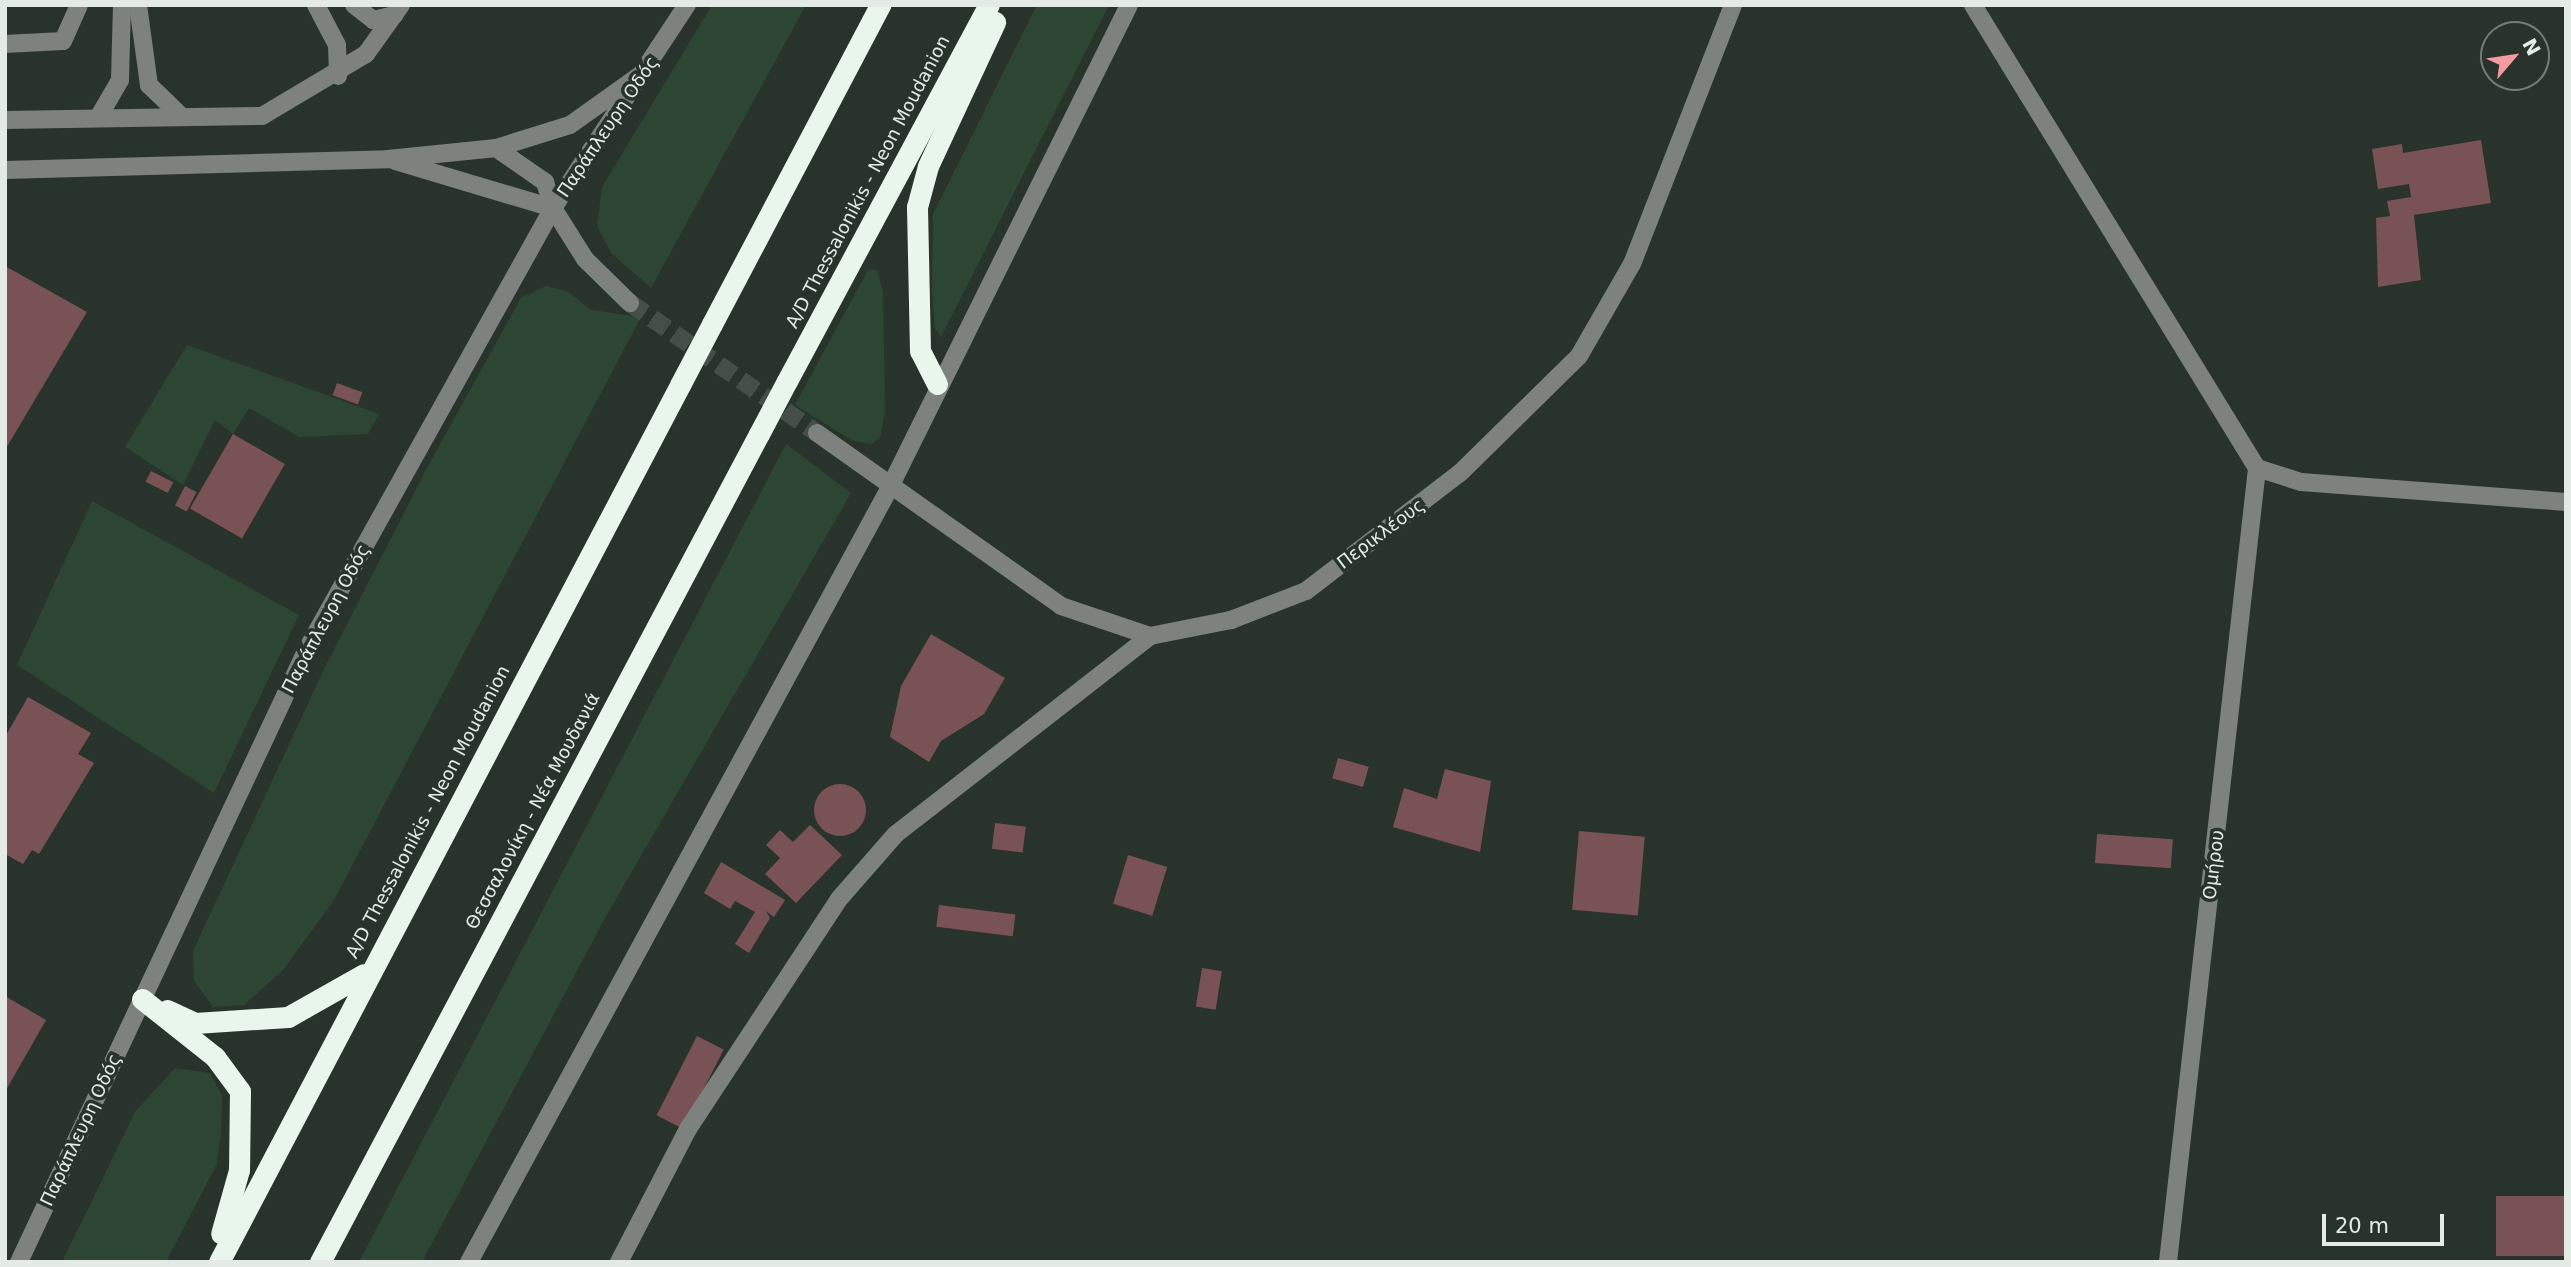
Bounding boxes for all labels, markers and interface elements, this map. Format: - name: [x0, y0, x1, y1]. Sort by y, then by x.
- north arrow: [2480, 21, 2550, 91]
- street label: A/D Thessalonikis - Neon Moudanion: [781, 32, 955, 332]
- text: N: [2518, 34, 2545, 59]
- street label: Παράπλευρη Οδός: [553, 52, 663, 202]
- street label: Περικλέους: [1333, 494, 1429, 574]
- street label: Παράπλευρη Οδός: [278, 541, 374, 697]
- street label: A/D Thessalonikis - Neon Moudanion: [341, 662, 515, 962]
- street label: Θεσσαλονίκη - Νέα Μουδανιά: [461, 689, 605, 933]
- street label: Ομήρου: [2199, 829, 2229, 901]
- street label: Παράπλευρη Οδός: [36, 1050, 126, 1210]
- scale bar: [2326, 1200, 2448, 1244]
- text: 20 m: [2335, 1214, 2389, 1238]

